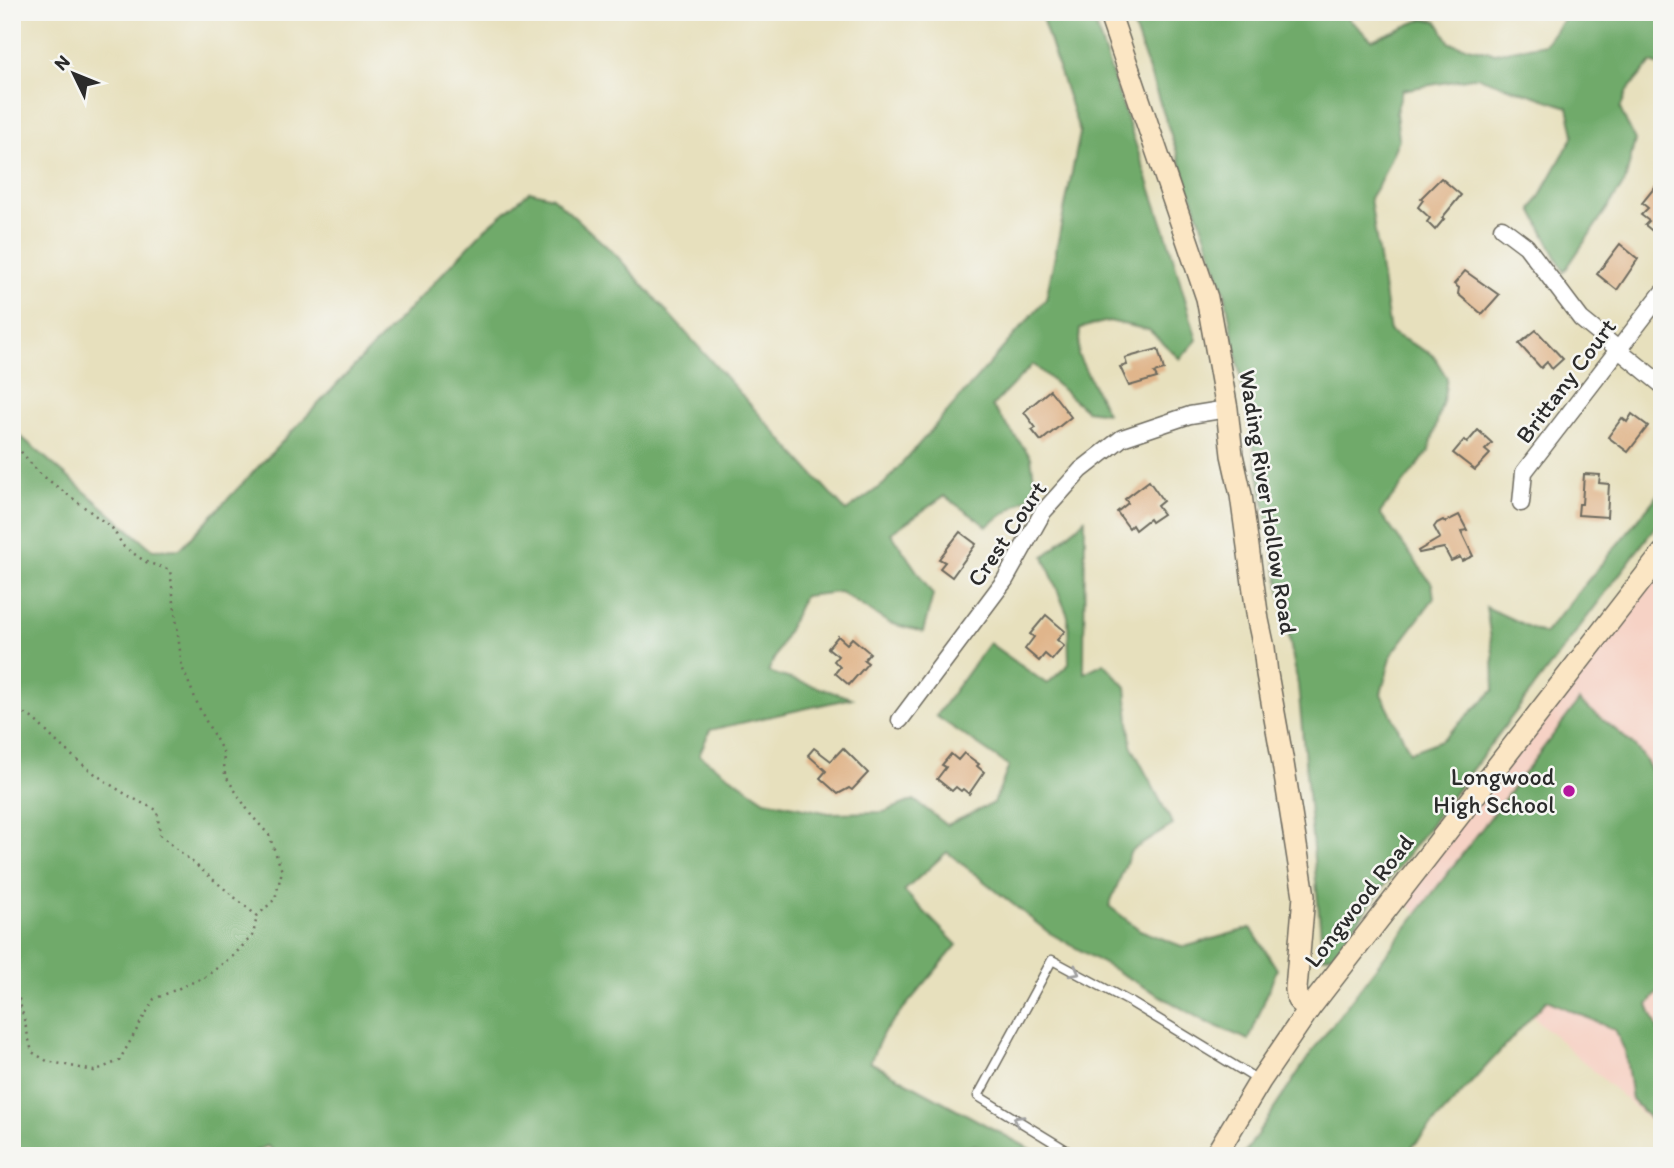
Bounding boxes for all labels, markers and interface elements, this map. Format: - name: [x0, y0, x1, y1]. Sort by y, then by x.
- north arrow: [38, 38, 108, 108]
- text: N: [49, 50, 75, 75]
- street label: Brittany Court: [1509, 312, 1622, 449]
- street label: Wading River Hollow Road: [1233, 368, 1304, 636]
- street label: Crest Court: [961, 476, 1052, 592]
- place label: Longwood High School: [1433, 762, 1555, 819]
- marker: Longwood High School: [1561, 783, 1577, 799]
- street label: Longwood Road: [1298, 828, 1420, 973]
- one-way arrow: [1068, 964, 1081, 978]
- one-way arrow: [1013, 1116, 1026, 1129]

